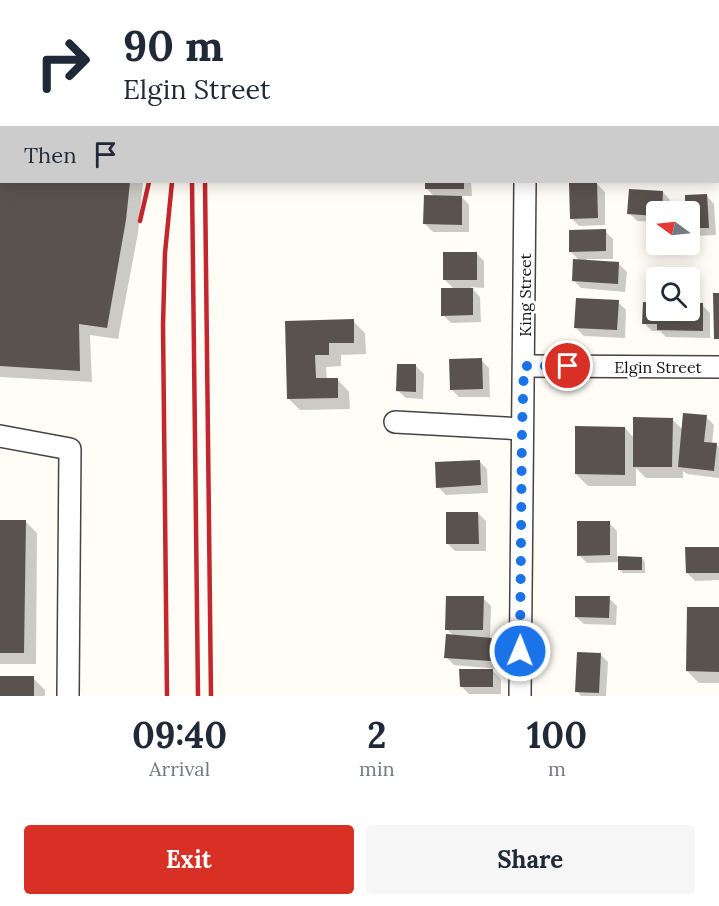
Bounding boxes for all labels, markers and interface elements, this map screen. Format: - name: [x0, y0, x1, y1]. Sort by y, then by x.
- text: 90 m: [123, 19, 224, 73]
- icon: right: [24, 24, 102, 102]
- text: Elgin Street: [123, 72, 270, 106]
- icon: arrive: [89, 138, 122, 171]
- text: Then: [24, 141, 77, 169]
- north arrow: [646, 201, 700, 255]
- map controls: [646, 201, 700, 321]
- street label: King Street: [515, 252, 535, 337]
- button: search: [646, 267, 700, 321]
- pin: [542, 340, 593, 391]
- icon: arrive: [551, 349, 584, 382]
- street label: Elgin Street: [614, 357, 702, 377]
- position arrow: [488, 619, 552, 683]
- text: 09:40: [132, 712, 227, 758]
- text: 2: [367, 712, 387, 758]
- text: 100: [527, 712, 587, 758]
- text: Arrival: [149, 756, 210, 781]
- text: min: [359, 756, 395, 781]
- text: m: [548, 756, 566, 781]
- button: Exit: [24, 825, 354, 894]
- button: Share: [366, 825, 695, 894]

